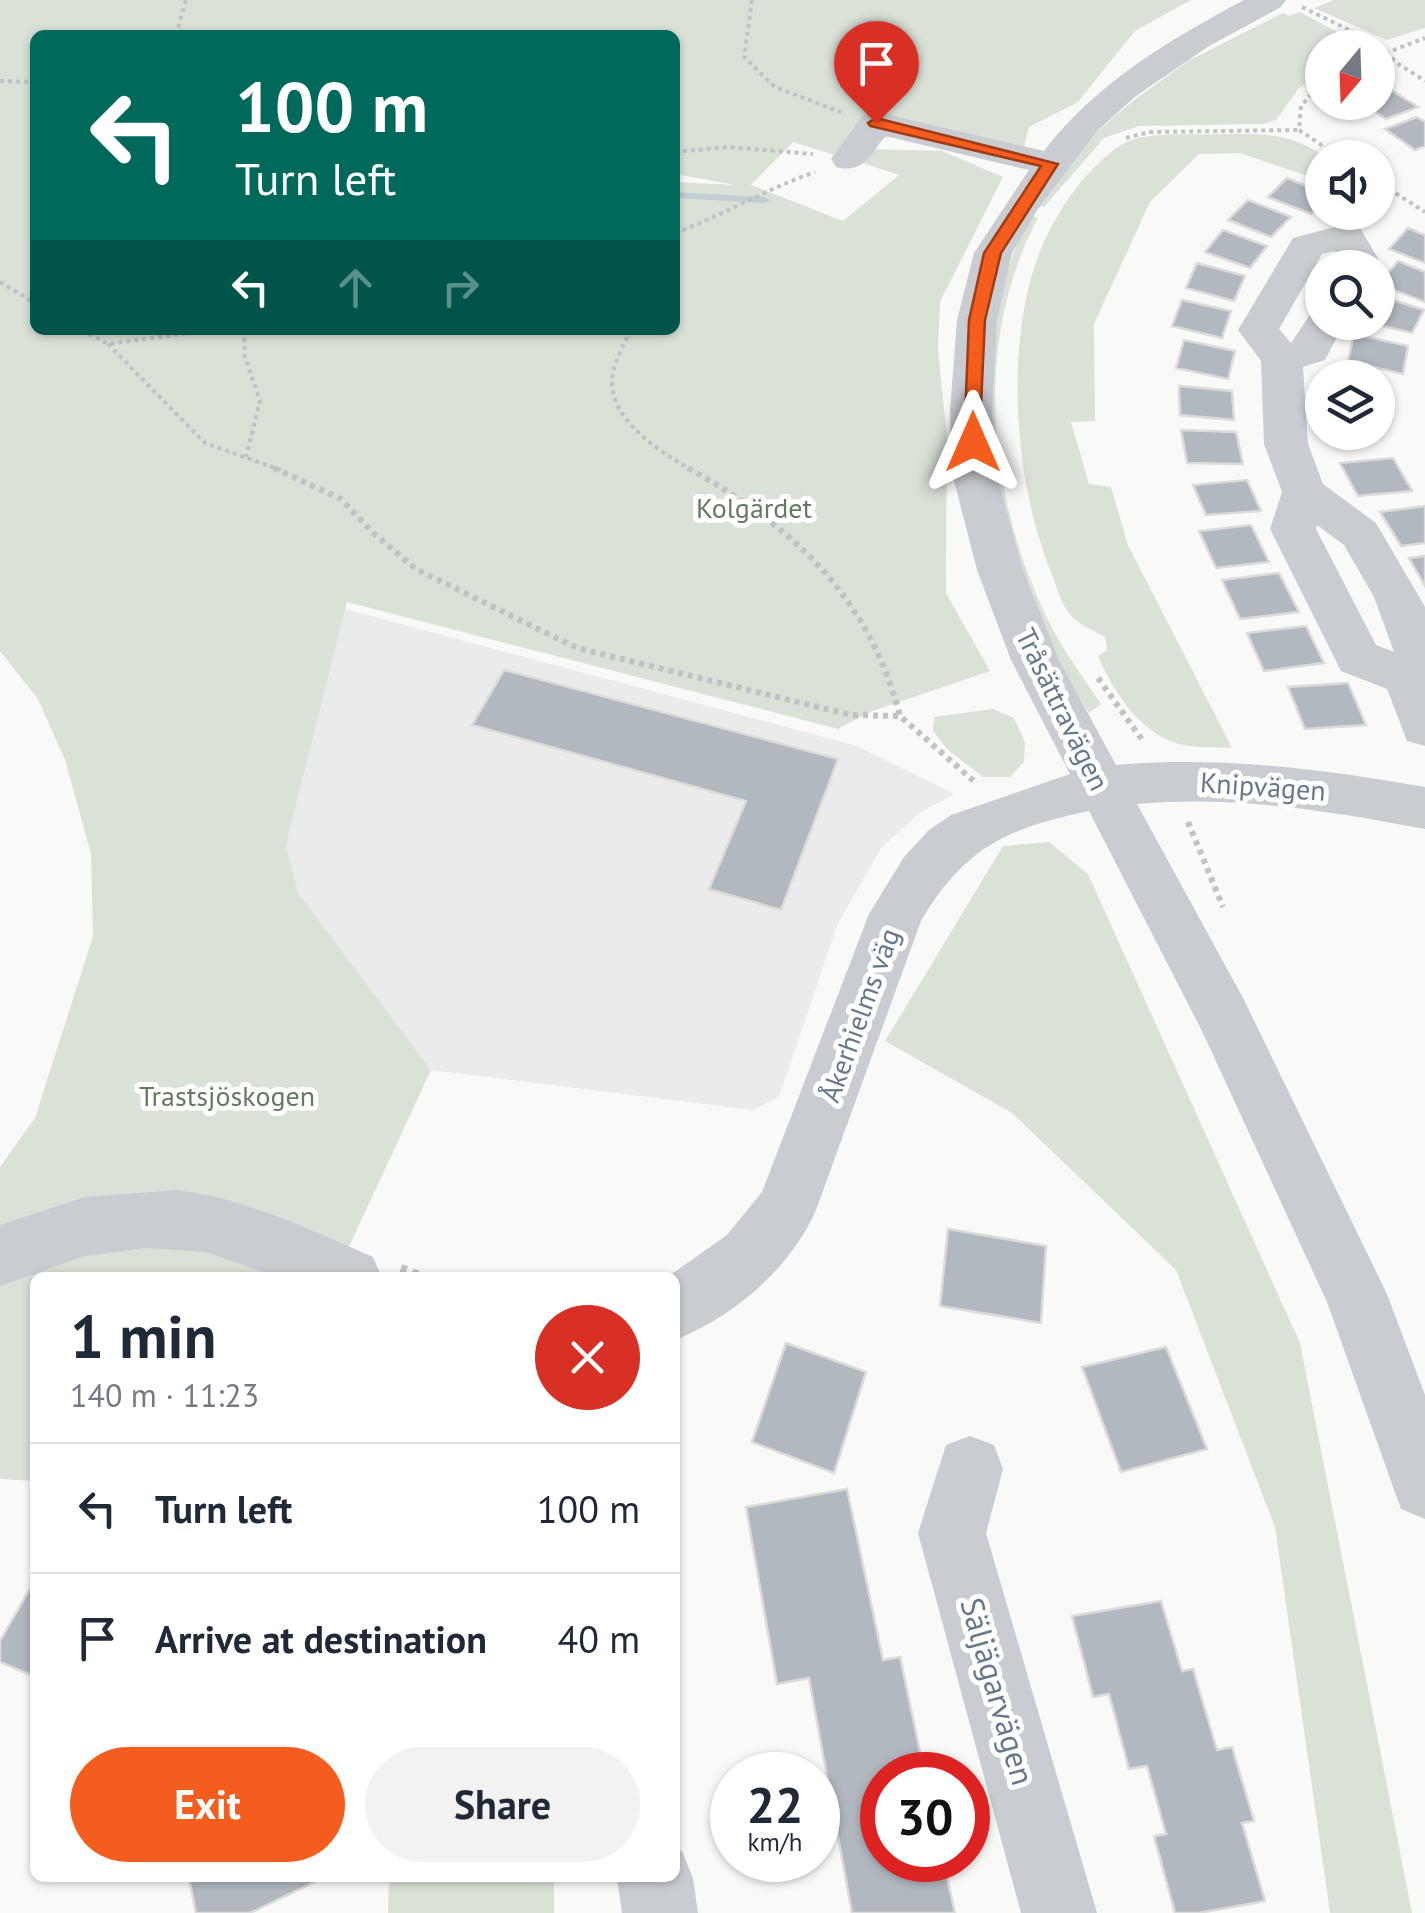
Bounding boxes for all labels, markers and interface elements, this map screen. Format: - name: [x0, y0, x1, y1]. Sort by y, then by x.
- pin: [834, 21, 919, 124]
- north arrow: [1305, 30, 1395, 120]
- map controls: [1305, 30, 1395, 450]
- icon: arrive: [849, 36, 904, 91]
- text: 100 m: [235, 61, 428, 151]
- icon: left: [70, 70, 200, 200]
- button: sound: [1305, 140, 1395, 230]
- text: Turn left: [235, 149, 396, 207]
- button: search: [1305, 250, 1395, 340]
- icon: left: [223, 260, 278, 315]
- icon: ahead: [328, 260, 383, 315]
- icon: right: [433, 260, 488, 315]
- button: layers: [1305, 360, 1395, 450]
- position arrow: [921, 390, 1025, 494]
- park label: Kolgärdet: [696, 489, 813, 526]
- street label: Tråsättravägen: [1008, 622, 1118, 796]
- street label: Knipvägen: [1199, 763, 1327, 809]
- street label: Åkerhielms väg: [810, 923, 908, 1107]
- park label: Trastsjöskogen: [139, 1077, 315, 1114]
- text: 1 min: [70, 1297, 216, 1375]
- button: close: [535, 1305, 640, 1410]
- text: 140 m · 11:23: [70, 1374, 259, 1416]
- icon: left: [70, 1481, 125, 1536]
- text: Turn left: [155, 1484, 292, 1533]
- text: 100 m: [537, 1484, 640, 1533]
- street label: Säljägarvägen: [951, 1593, 1045, 1789]
- icon: arrive: [70, 1611, 125, 1666]
- text: Arrive at destination: [155, 1614, 487, 1663]
- text: 40 m: [558, 1614, 640, 1663]
- button: Exit: [70, 1747, 345, 1862]
- button: Share: [365, 1747, 640, 1862]
- speed limit sign: 30: [860, 1752, 990, 1882]
- text: 22: [747, 1772, 803, 1837]
- text: km/h: [748, 1826, 802, 1858]

